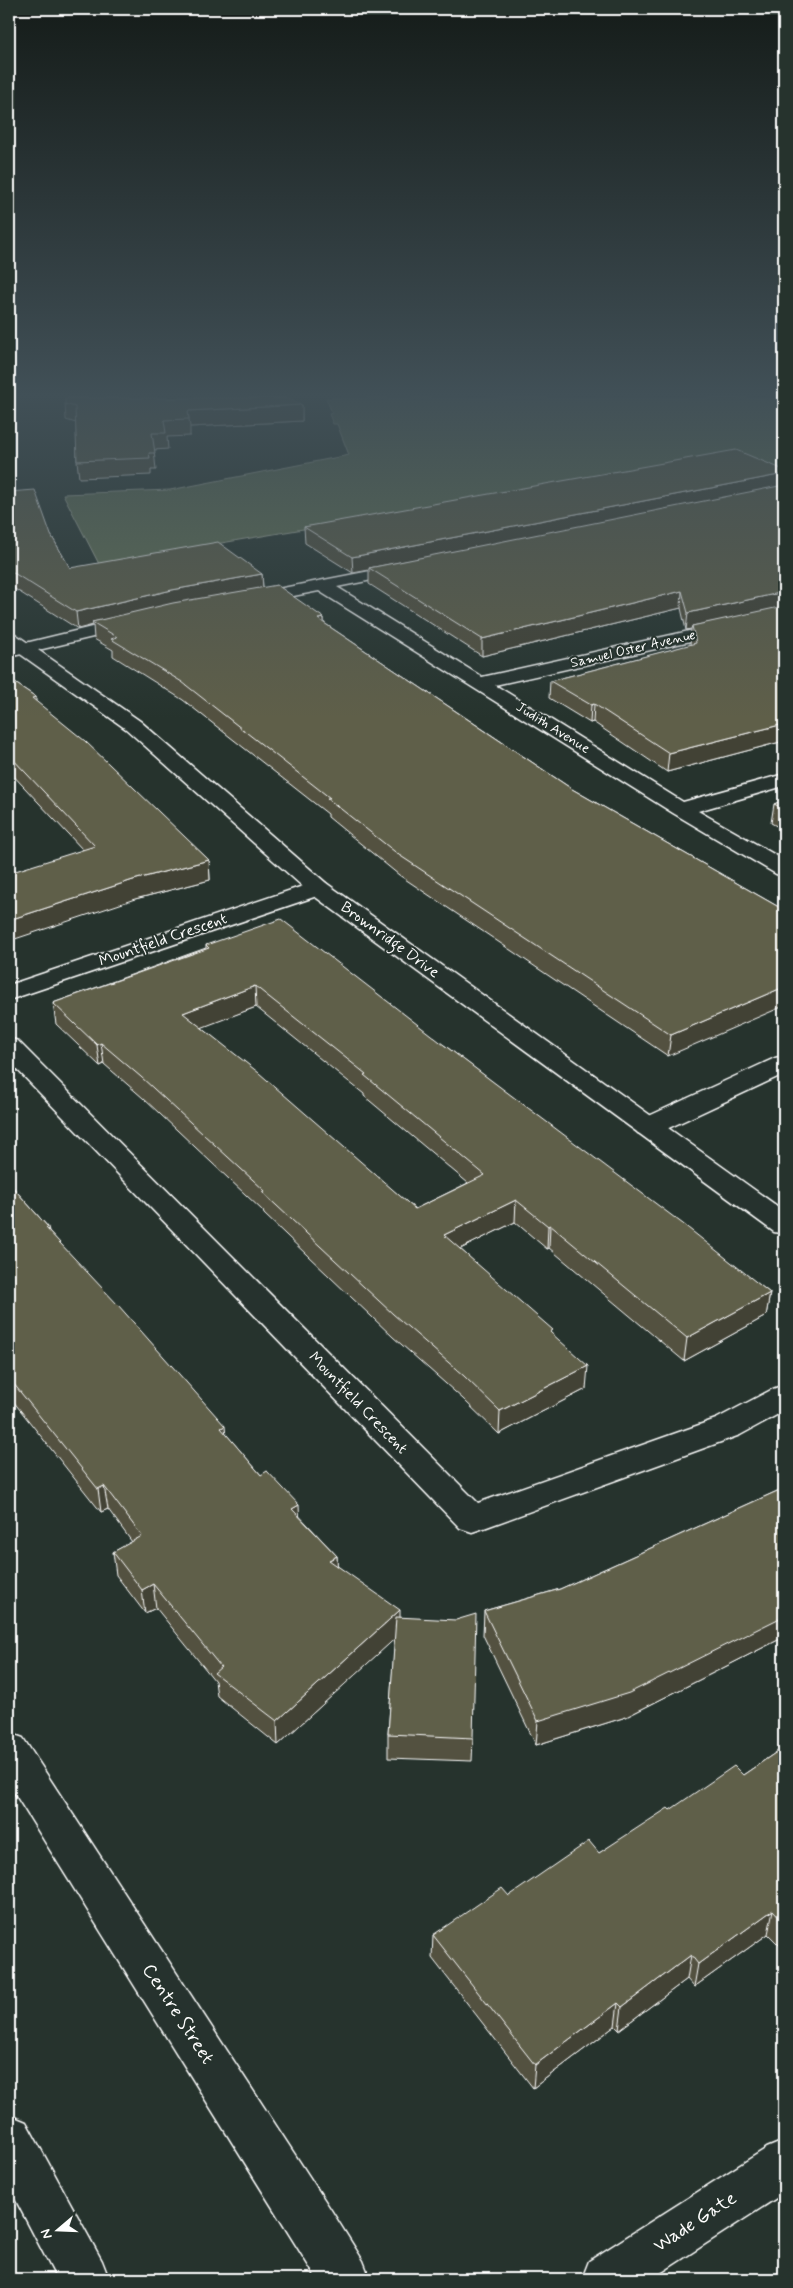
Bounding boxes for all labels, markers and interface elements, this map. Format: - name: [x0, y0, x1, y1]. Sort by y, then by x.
- street label: Samuel Oster Avenue: [569, 626, 697, 672]
- street label: Judith Avenue: [513, 698, 594, 758]
- street label: Brownridge Drive: [336, 897, 444, 984]
- street label: Mountfield Crescent: [96, 908, 230, 972]
- street label: Mountfield Crescent: [304, 1347, 412, 1459]
- street label: Centre Street: [136, 1959, 220, 2069]
- street label: Wade Gate: [649, 2186, 741, 2258]
- north arrow: [32, 2206, 82, 2256]
- text: N: [37, 2227, 57, 2241]

